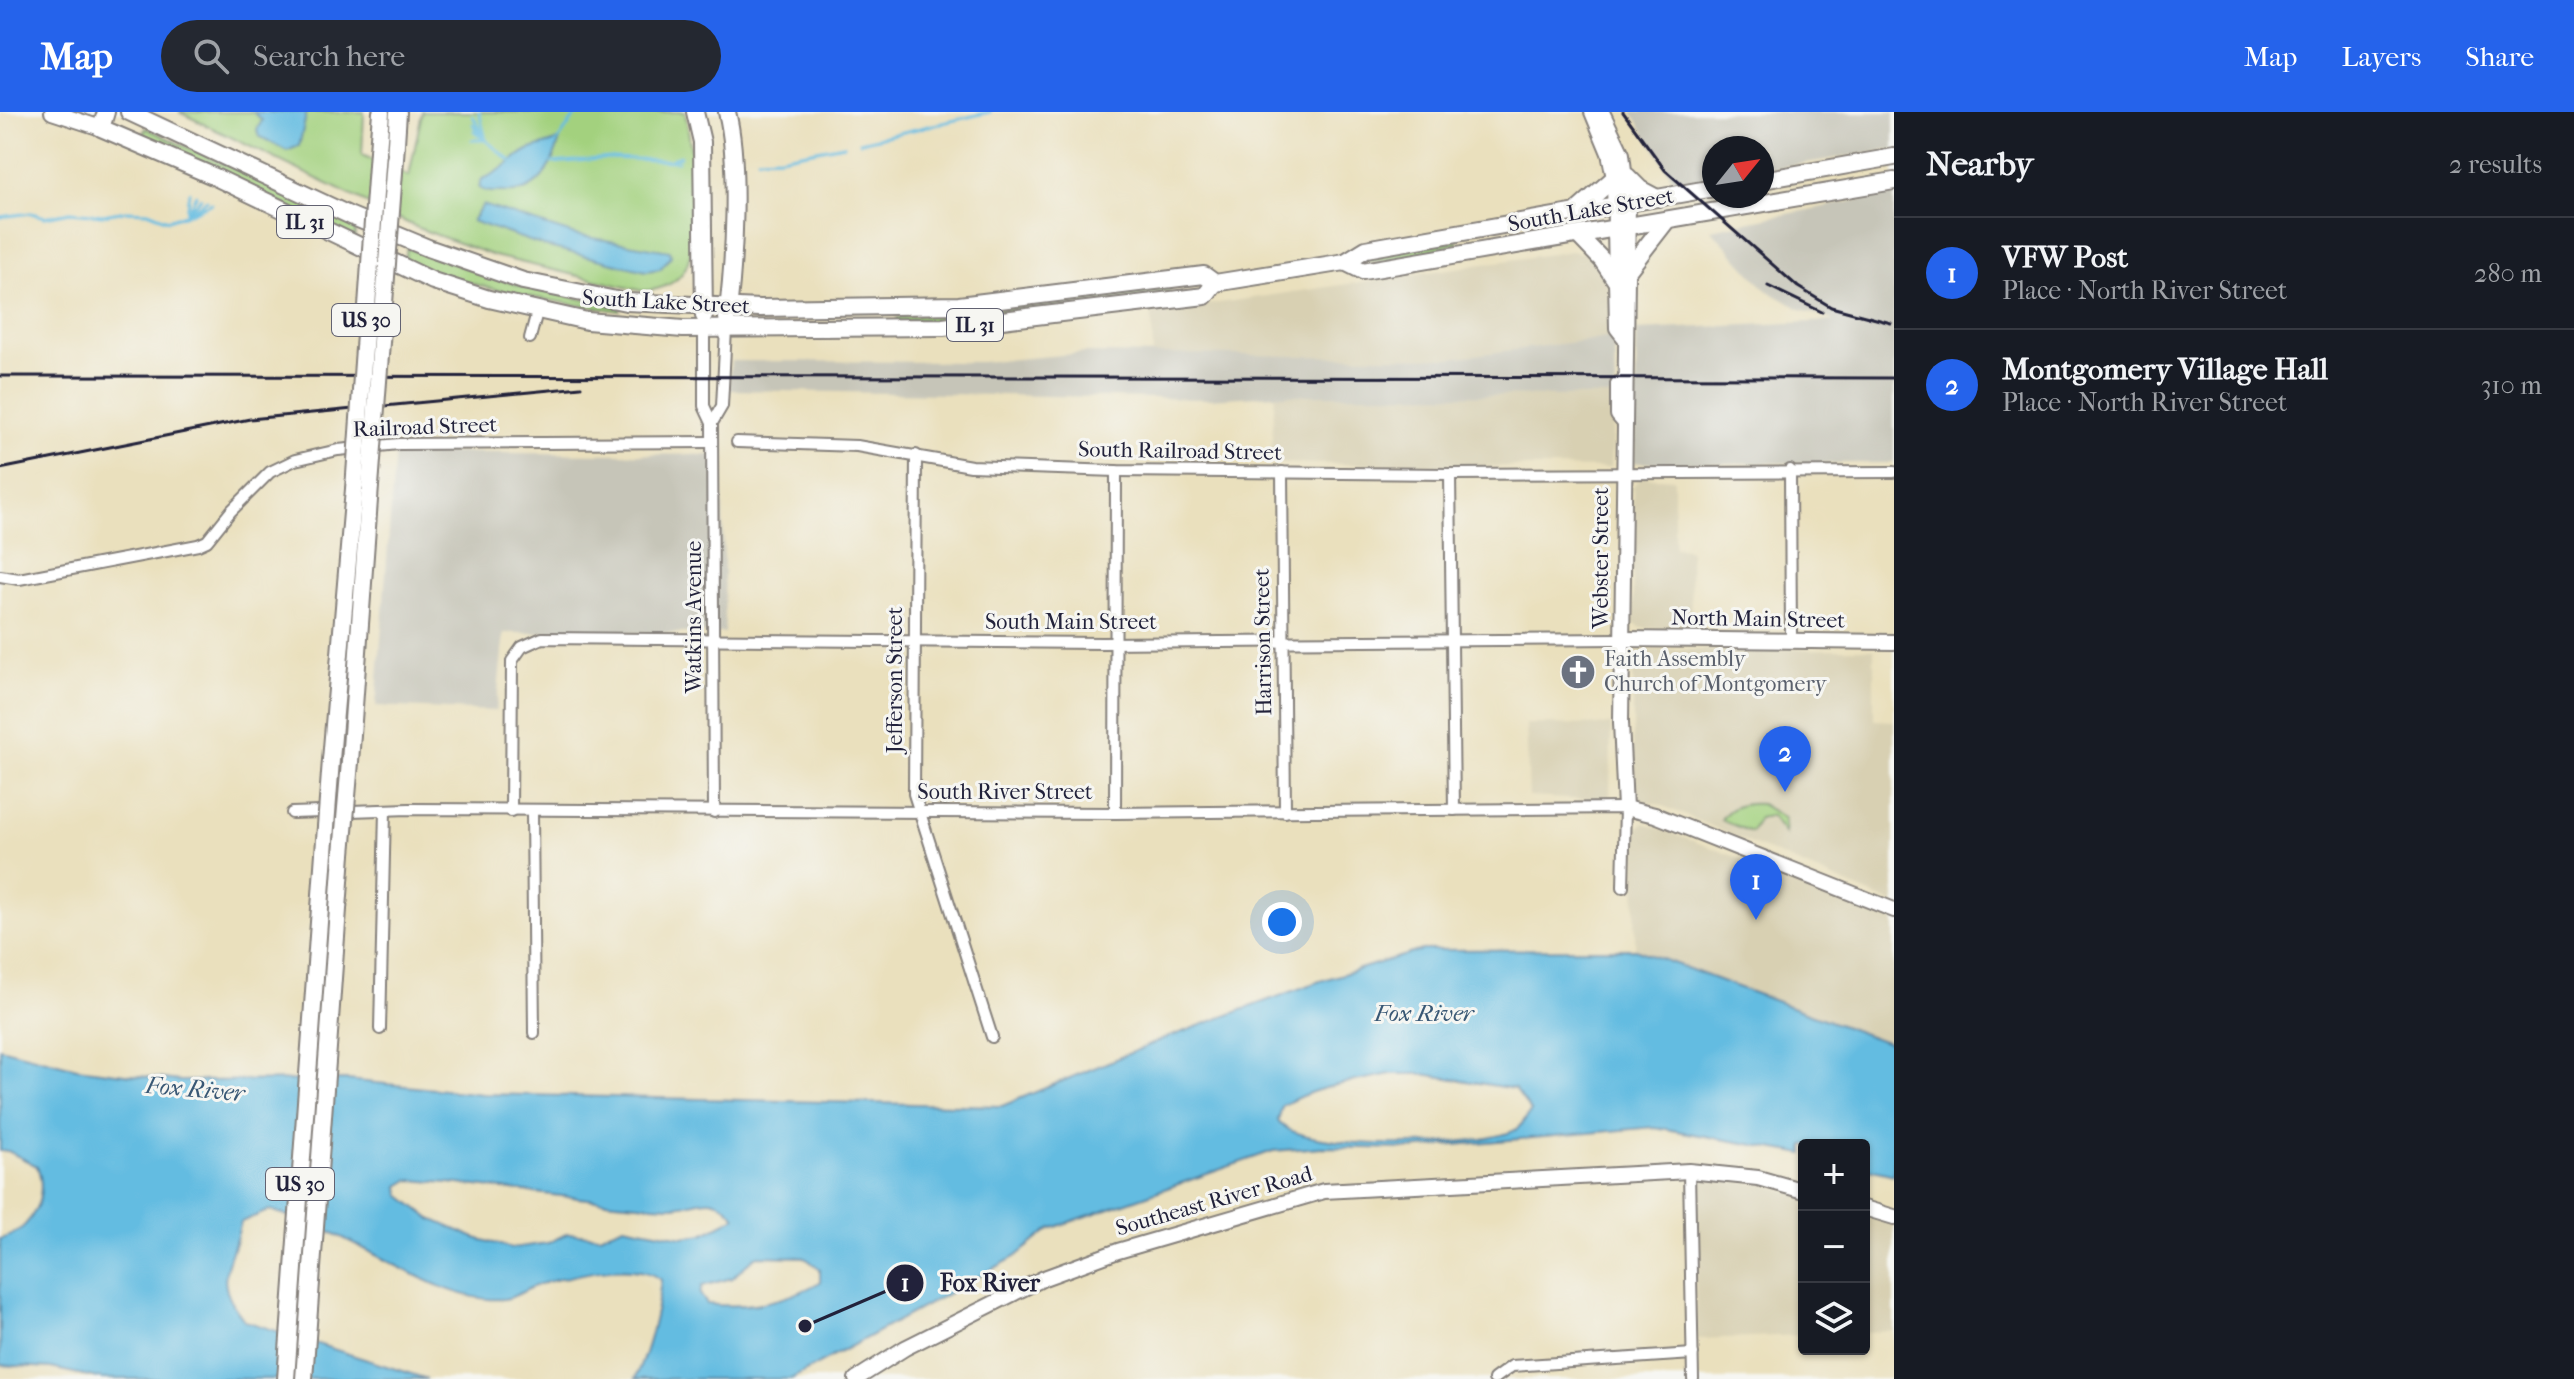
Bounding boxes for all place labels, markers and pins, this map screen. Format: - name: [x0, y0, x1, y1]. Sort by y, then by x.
- place label: Faith Assembly Church of Montgomery: [1604, 646, 1828, 697]
- church icon: Faith Assembly Church of Montgomery: [1559, 653, 1597, 691]
- pin: 2: [1759, 726, 1811, 792]
- pin: 1: [1730, 854, 1782, 920]
- callout: Fox River: [885, 1259, 1056, 1307]

